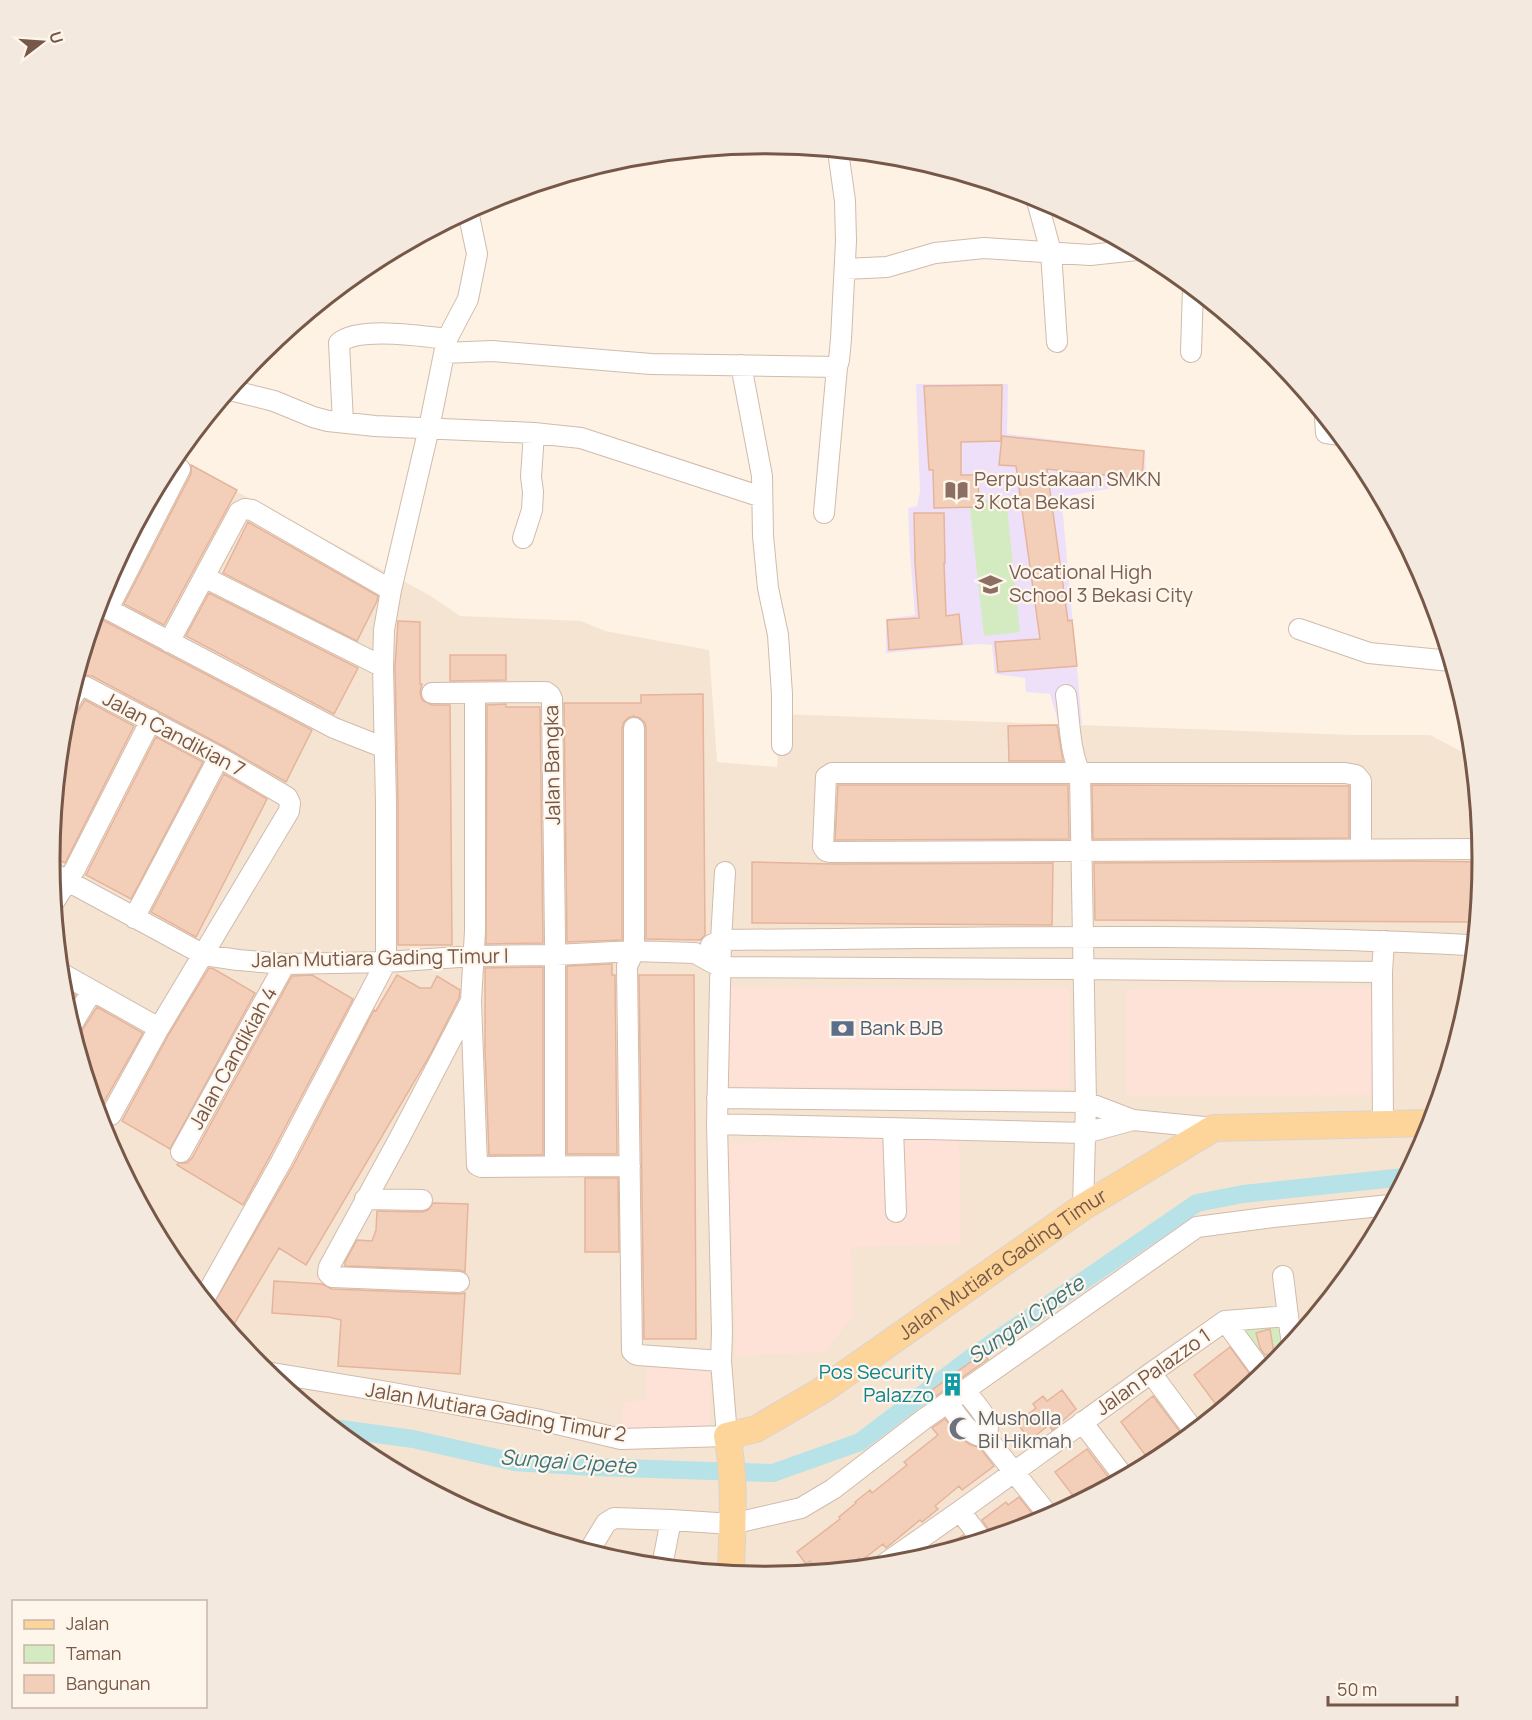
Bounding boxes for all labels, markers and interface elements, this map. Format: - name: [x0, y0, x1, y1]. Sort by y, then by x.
- north arrow: [12, 12, 72, 72]
- text: U: [44, 29, 69, 46]
- place label: Perpustakaan SMKN 3 Kota Bekasi: [974, 465, 1161, 515]
- library icon: Perpustakaan SMKN 3 Kota Bekasi: [943, 478, 969, 504]
- place label: Vocational High School 3 Bekasi City: [1009, 558, 1194, 608]
- school or university icon: Vocational High School 3 Bekasi City: [978, 571, 1004, 597]
- street label: Jalan Candikian 7: [98, 685, 250, 782]
- street label: Jalan Bangka: [537, 705, 566, 825]
- street label: Jalan Mutiara Gading Timur I: [251, 942, 509, 973]
- street label: Jalan Candikiah 4: [182, 982, 283, 1134]
- place label: Bank BJB: [860, 1014, 943, 1041]
- bank icon: Bank BJB: [829, 1015, 855, 1041]
- street label: Jalan Mutiara Gading Timur: [892, 1182, 1112, 1346]
- water label: Sungai Cipete: [962, 1268, 1091, 1370]
- street label: Jalan Palazzo 1: [1090, 1322, 1216, 1421]
- place label: Pos Security Palazzo: [819, 1358, 934, 1408]
- building icon: Pos Security Palazzo: [939, 1371, 965, 1397]
- street label: Jalan Mutiara Gading Timur 2: [364, 1375, 628, 1448]
- place label: Musholla Bil Hikmah: [978, 1404, 1072, 1454]
- mosque icon: Musholla Bil Hikmah: [947, 1416, 973, 1442]
- water label: Sungai Cipete: [499, 1442, 639, 1480]
- legend: [12, 1600, 207, 1708]
- text: Jalan: [66, 1611, 109, 1635]
- text: Taman: [66, 1641, 121, 1665]
- scale bar: [1328, 1669, 1457, 1707]
- text: Bangunan: [66, 1671, 150, 1695]
- text: 50 m: [1337, 1677, 1377, 1701]

